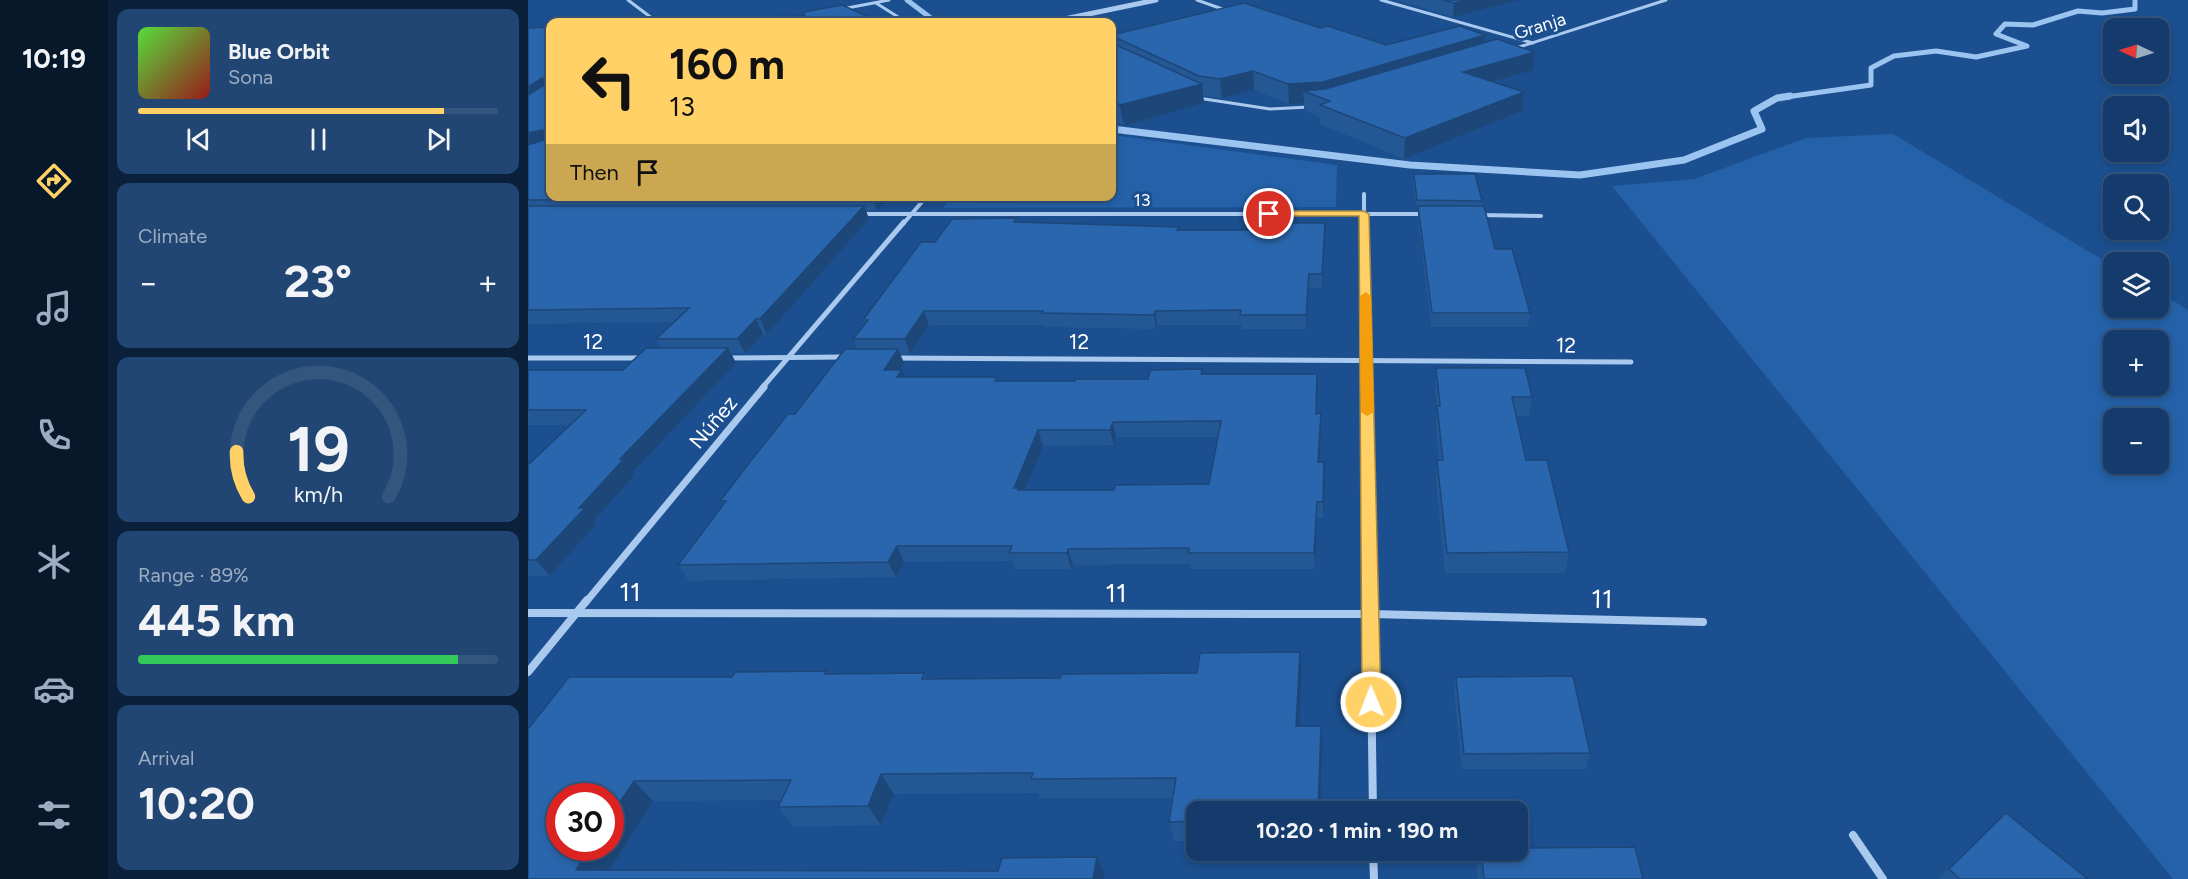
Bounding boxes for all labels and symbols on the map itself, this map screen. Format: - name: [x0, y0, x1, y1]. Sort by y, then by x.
- street label: Granja: [1511, 8, 1569, 44]
- north arrow: [2103, 18, 2169, 84]
- pin: [1243, 188, 1294, 239]
- street label: 13: [1133, 189, 1151, 211]
- street label: 12: [583, 329, 603, 354]
- street label: 12: [1069, 329, 1089, 354]
- street label: 12: [1556, 332, 1576, 358]
- street label: Núñez: [684, 390, 742, 454]
- street label: 11: [619, 576, 641, 608]
- street label: 11: [1105, 577, 1127, 609]
- street label: 11: [1591, 583, 1613, 615]
- position arrow: [1339, 670, 1403, 734]
- speed limit sign: 30: [546, 783, 624, 861]

